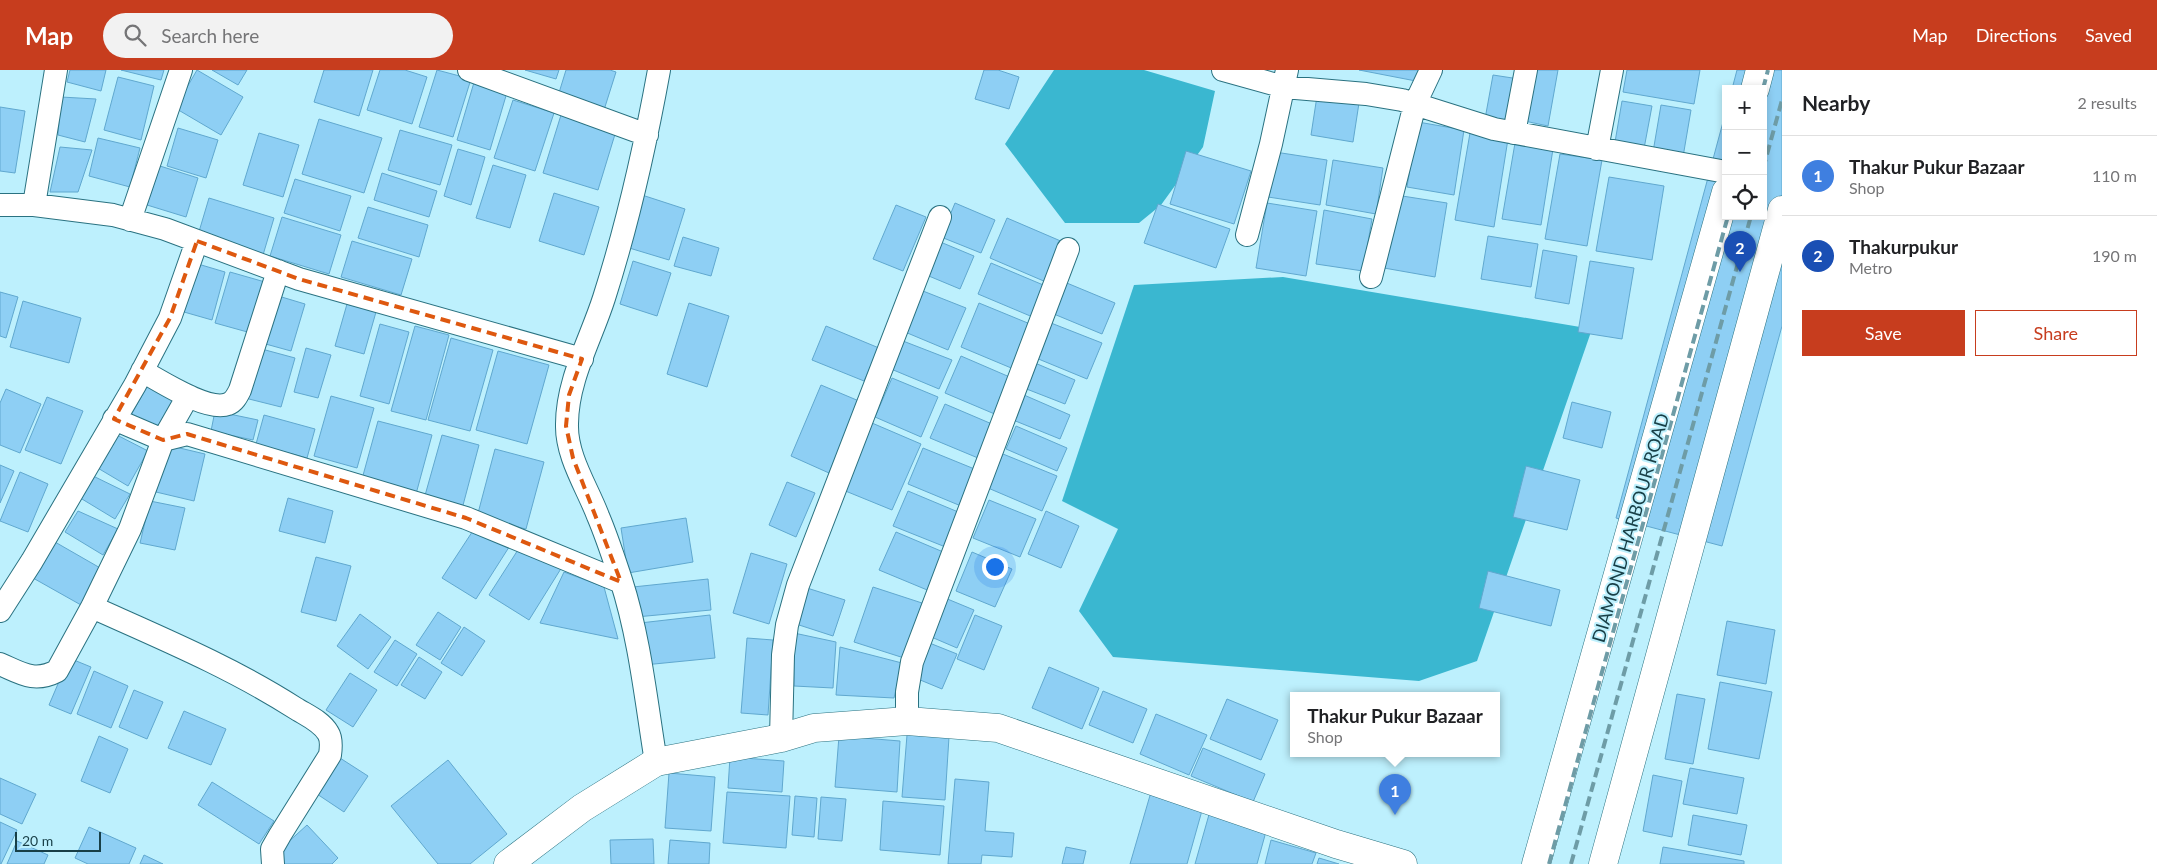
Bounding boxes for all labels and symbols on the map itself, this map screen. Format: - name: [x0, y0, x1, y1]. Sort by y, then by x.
- pin: 2: [1724, 231, 1756, 272]
- street label: DIAMOND HARBOUR ROAD: [1587, 411, 1673, 645]
- your location: [982, 554, 1008, 580]
- pin: 1: [1379, 774, 1411, 815]
- scale bar: [15, 829, 101, 852]

